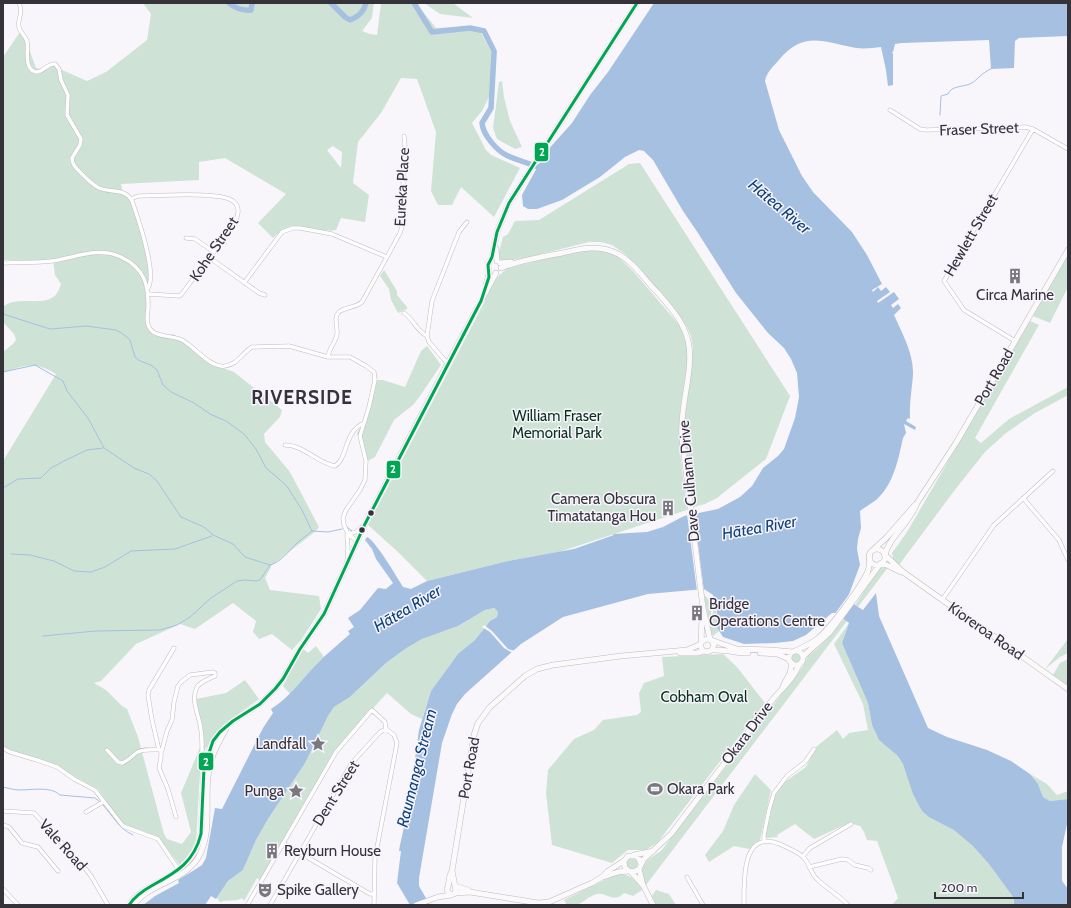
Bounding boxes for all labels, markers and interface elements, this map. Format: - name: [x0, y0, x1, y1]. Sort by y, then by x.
- street label: Fraser Street: [939, 119, 1019, 139]
- line badge: 2: [534, 142, 549, 162]
- text: 2: [539, 145, 545, 159]
- street label: Eureka Place: [391, 147, 413, 227]
- water label: Hātea River: [745, 175, 815, 239]
- street label: Hewlett Street: [940, 191, 1002, 279]
- street label: Kohe Street: [186, 213, 242, 285]
- building icon: Circa Marine: [1006, 267, 1024, 285]
- place label: Circa Marine: [976, 286, 1054, 304]
- street label: Port Road: [971, 346, 1017, 408]
- district label: RIVERSIDE: [251, 386, 353, 409]
- park label: William Fraser Memorial Park: [512, 407, 602, 442]
- street label: Dave Culham Drive: [675, 419, 703, 543]
- line badge: 2: [386, 460, 401, 479]
- text: 2: [390, 462, 396, 476]
- place label: Camera Obscura Timatatanga Hou: [547, 490, 657, 525]
- building icon: Camera Obscura Timatatanga Hou: [659, 499, 677, 517]
- unlabelled marker: [366, 508, 376, 518]
- water label: Hātea River: [720, 511, 799, 543]
- unlabelled marker: [357, 525, 367, 535]
- water label: Hātea River: [370, 580, 445, 636]
- place label: Bridge Operations Centre: [709, 595, 825, 630]
- street label: Kioreroa Road: [945, 598, 1027, 664]
- building icon: Bridge Operations Centre: [688, 604, 706, 622]
- park label: Cobham Oval: [660, 688, 748, 706]
- street label: Okara Drive: [717, 698, 777, 768]
- water label: Raumanga Stream: [393, 707, 440, 829]
- place label: Landfall: [255, 735, 306, 753]
- place icon: Landfall: [309, 735, 327, 753]
- street label: Port Road: [455, 736, 483, 800]
- line badge: 2: [198, 752, 214, 771]
- text: 2: [203, 755, 209, 769]
- street label: Dent Street: [309, 757, 363, 829]
- sports icon: Okara Park: [646, 780, 664, 798]
- place label: Okara Park: [667, 780, 735, 798]
- place label: Punga: [245, 782, 285, 800]
- place icon: Punga: [287, 782, 305, 800]
- street label: Vale Road: [35, 816, 91, 874]
- building icon: Reyburn House: [263, 842, 281, 860]
- place label: Reyburn House: [284, 842, 381, 860]
- scale bar: [935, 874, 1023, 900]
- text: 200 m: [941, 880, 977, 895]
- theatre icon: Spike Gallery: [256, 881, 274, 899]
- place label: Spike Gallery: [277, 881, 359, 899]

